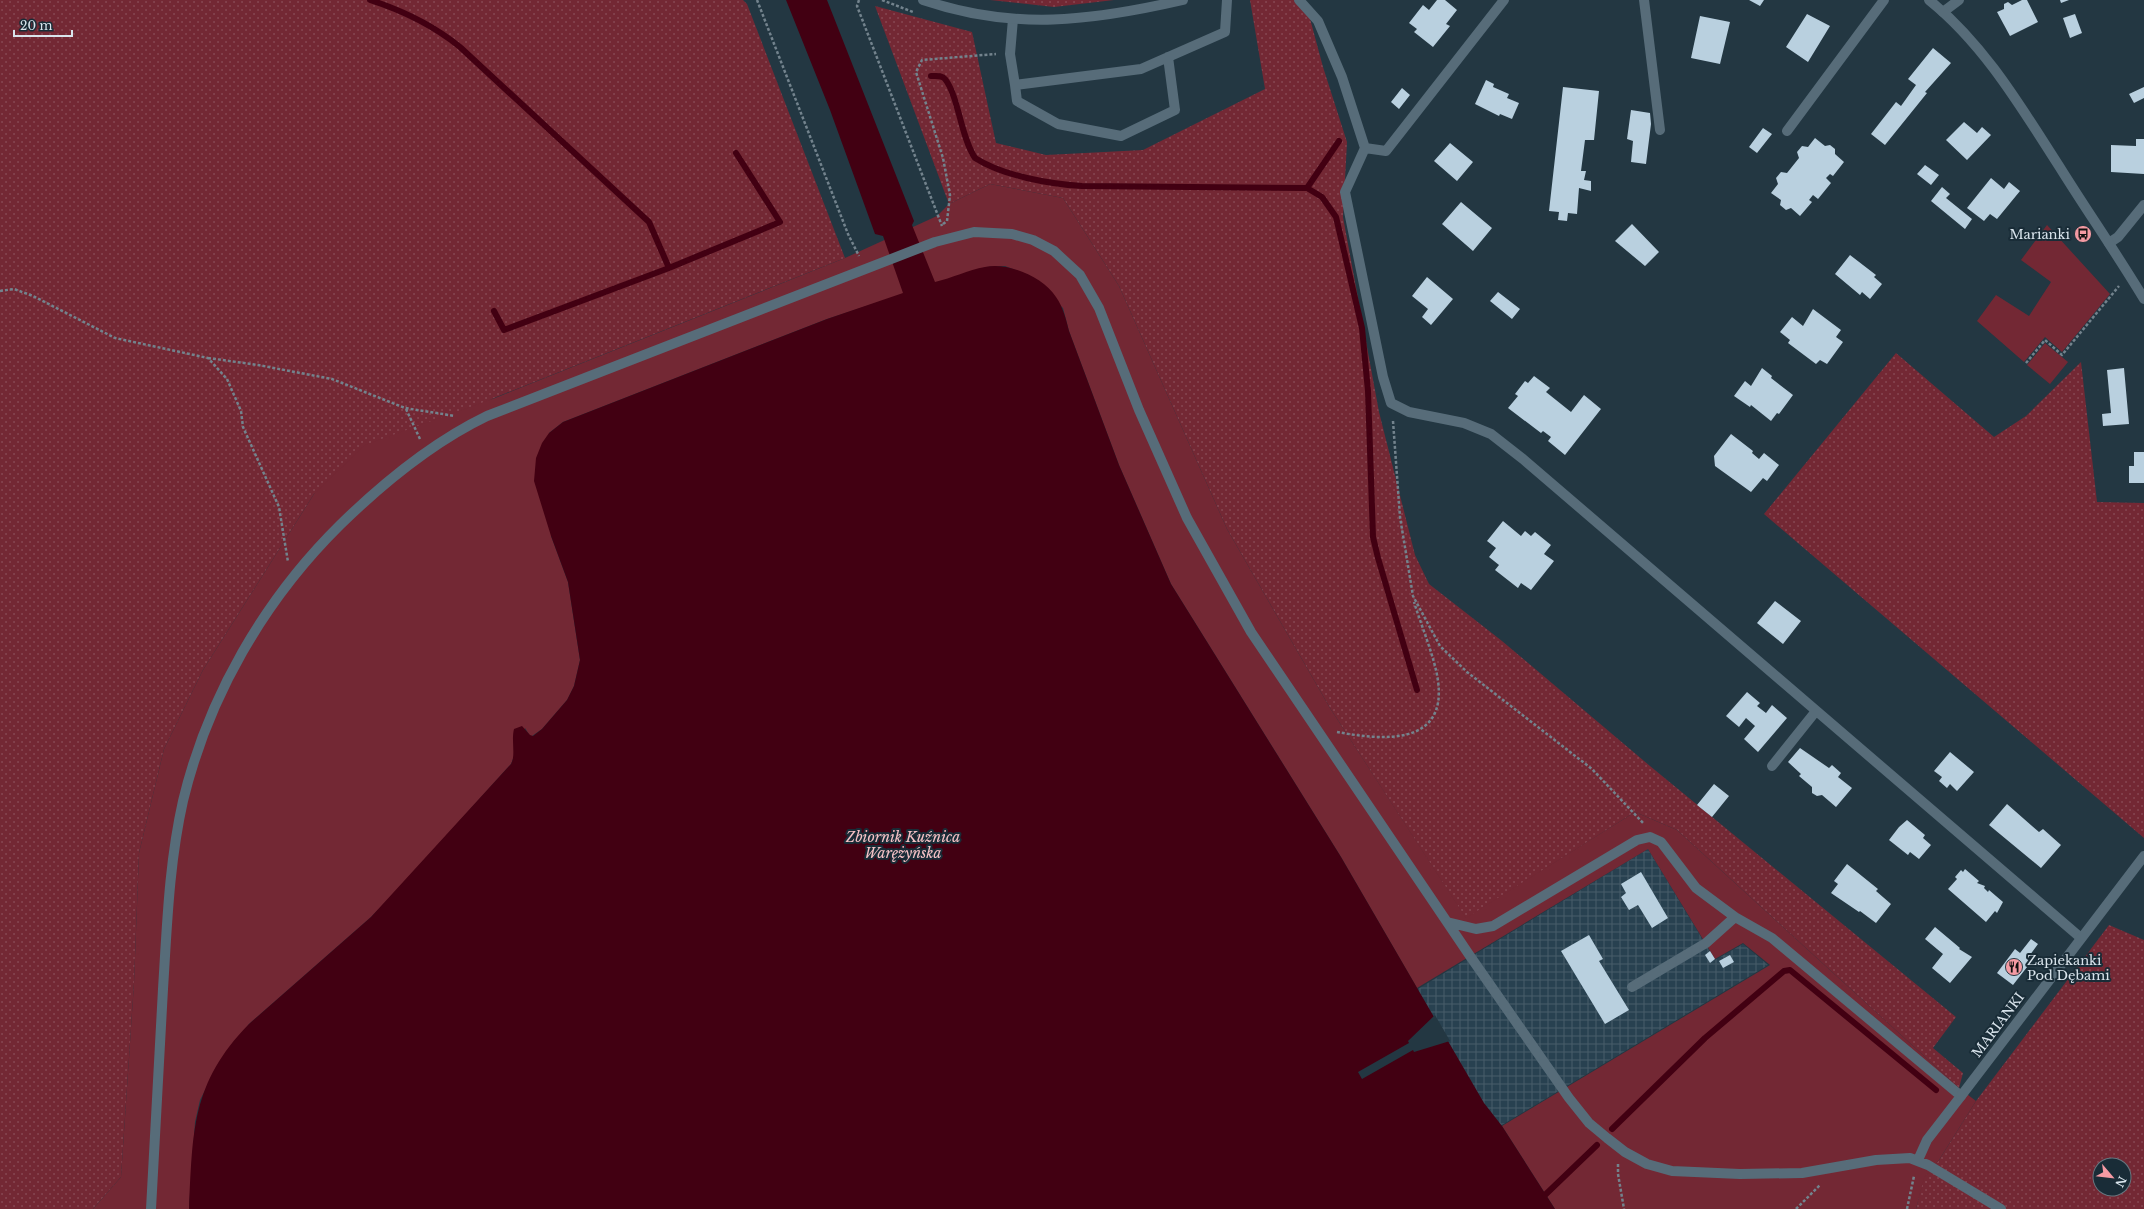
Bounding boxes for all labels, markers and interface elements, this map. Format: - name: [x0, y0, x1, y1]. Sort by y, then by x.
- scale bar: [14, 12, 72, 38]
- text: 20 m: [20, 18, 52, 33]
- bus stop icon: Marianki: [2073, 224, 2093, 244]
- place label: Marianki: [2009, 226, 2071, 243]
- water label: Zbiornik Kuźnica Warężyńska: [845, 828, 960, 862]
- place label: Zapiekanki Pod Dębami: [2027, 952, 2110, 984]
- restaurant icon: Zapiekanki Pod Dębami: [2004, 957, 2024, 977]
- street label: MARIANKI: [1968, 989, 2028, 1061]
- north arrow: [2092, 1157, 2132, 1197]
- text: N: [2112, 1174, 2129, 1190]

